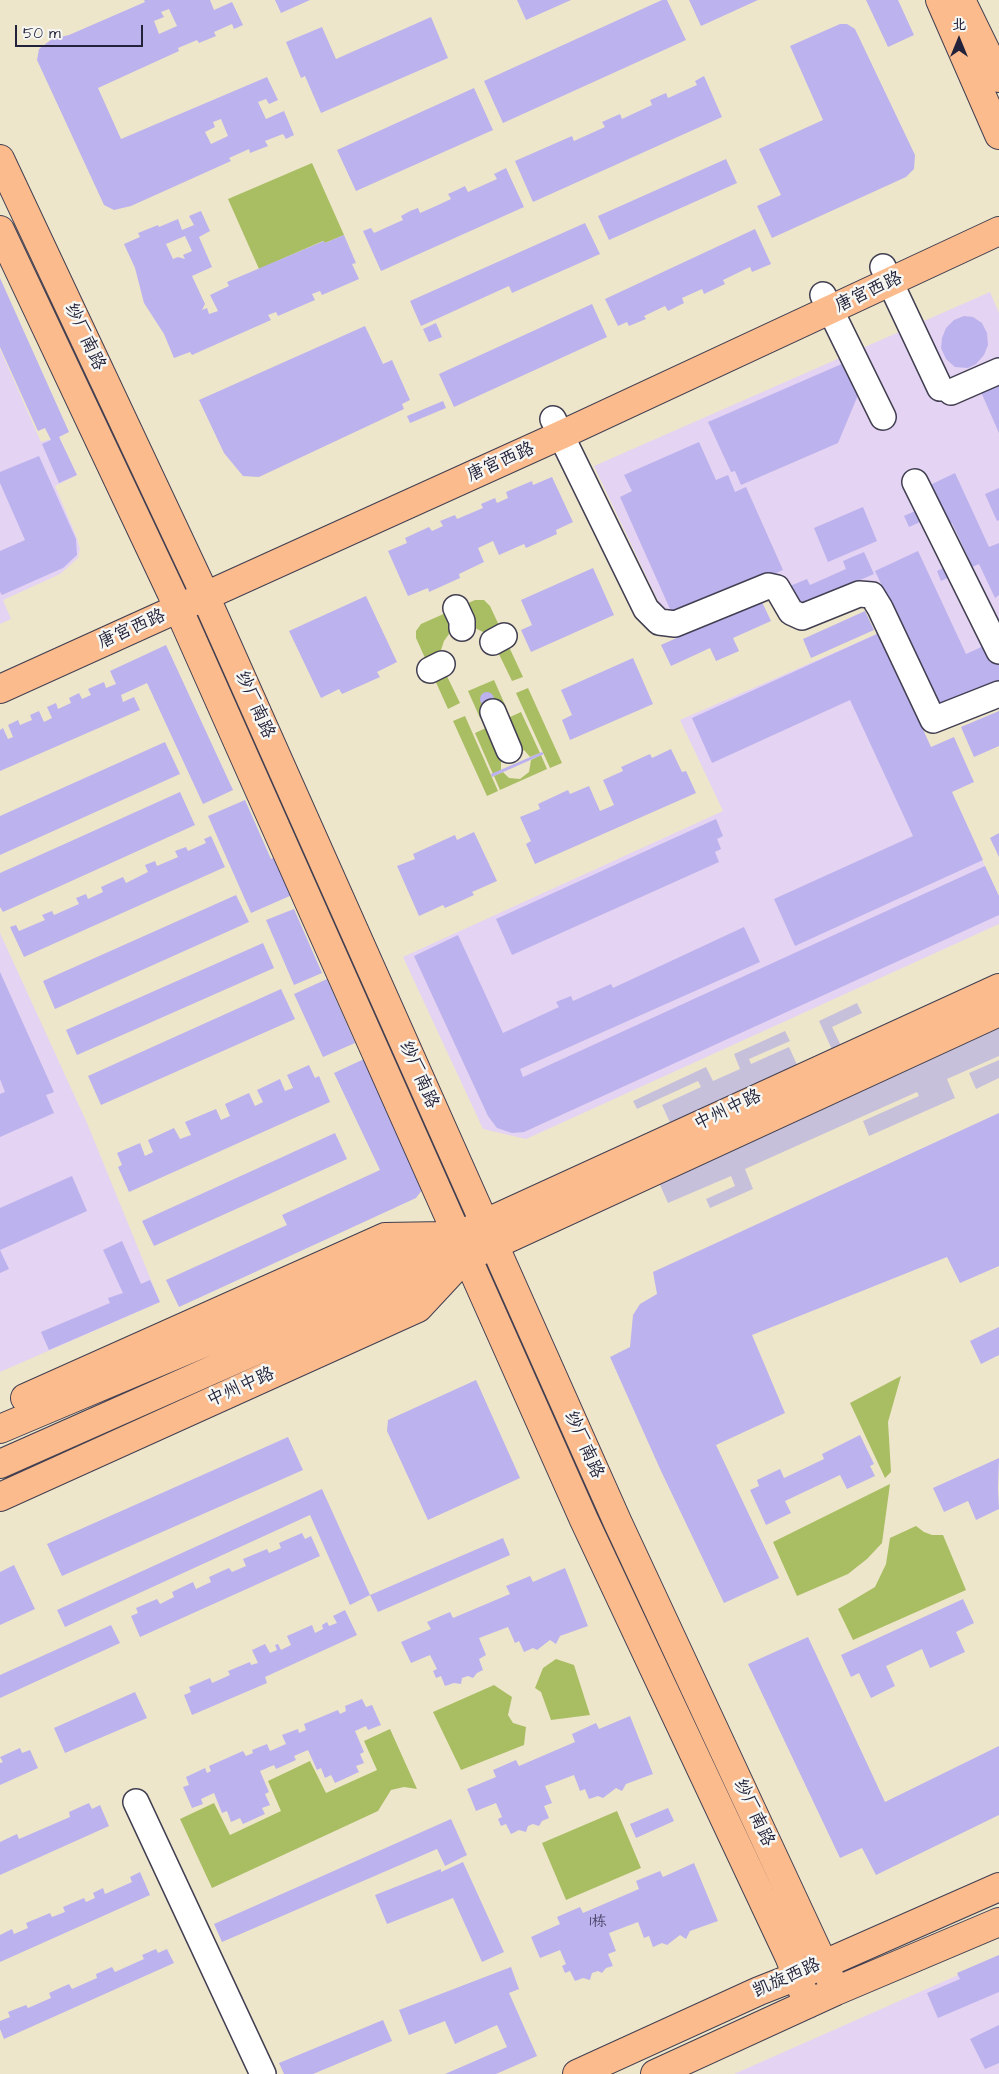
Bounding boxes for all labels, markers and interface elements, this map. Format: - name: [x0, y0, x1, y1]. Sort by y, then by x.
- scale bar: [18, 15, 145, 47]
- north arrow: [934, 15, 984, 65]
- text: 北: [952, 15, 966, 35]
- text: 50 m: [23, 23, 61, 44]
- street label: 唐宫西路: [832, 268, 906, 318]
- street label: 纱厂南路: [59, 300, 109, 374]
- street label: 唐宫西路: [464, 438, 538, 488]
- street label: 唐宫西路: [95, 605, 169, 655]
- street label: 纱厂南路: [229, 668, 279, 742]
- street label: 纱厂南路: [393, 1038, 443, 1112]
- street label: 中州中路: [691, 1086, 765, 1136]
- street label: 中州中路: [204, 1363, 278, 1413]
- street label: 纱厂南路: [558, 1408, 608, 1482]
- street label: 纱厂南路: [728, 1776, 778, 1850]
- house number: 1栋: [590, 1914, 606, 1932]
- street label: 凯旋西路: [750, 1954, 824, 2004]

